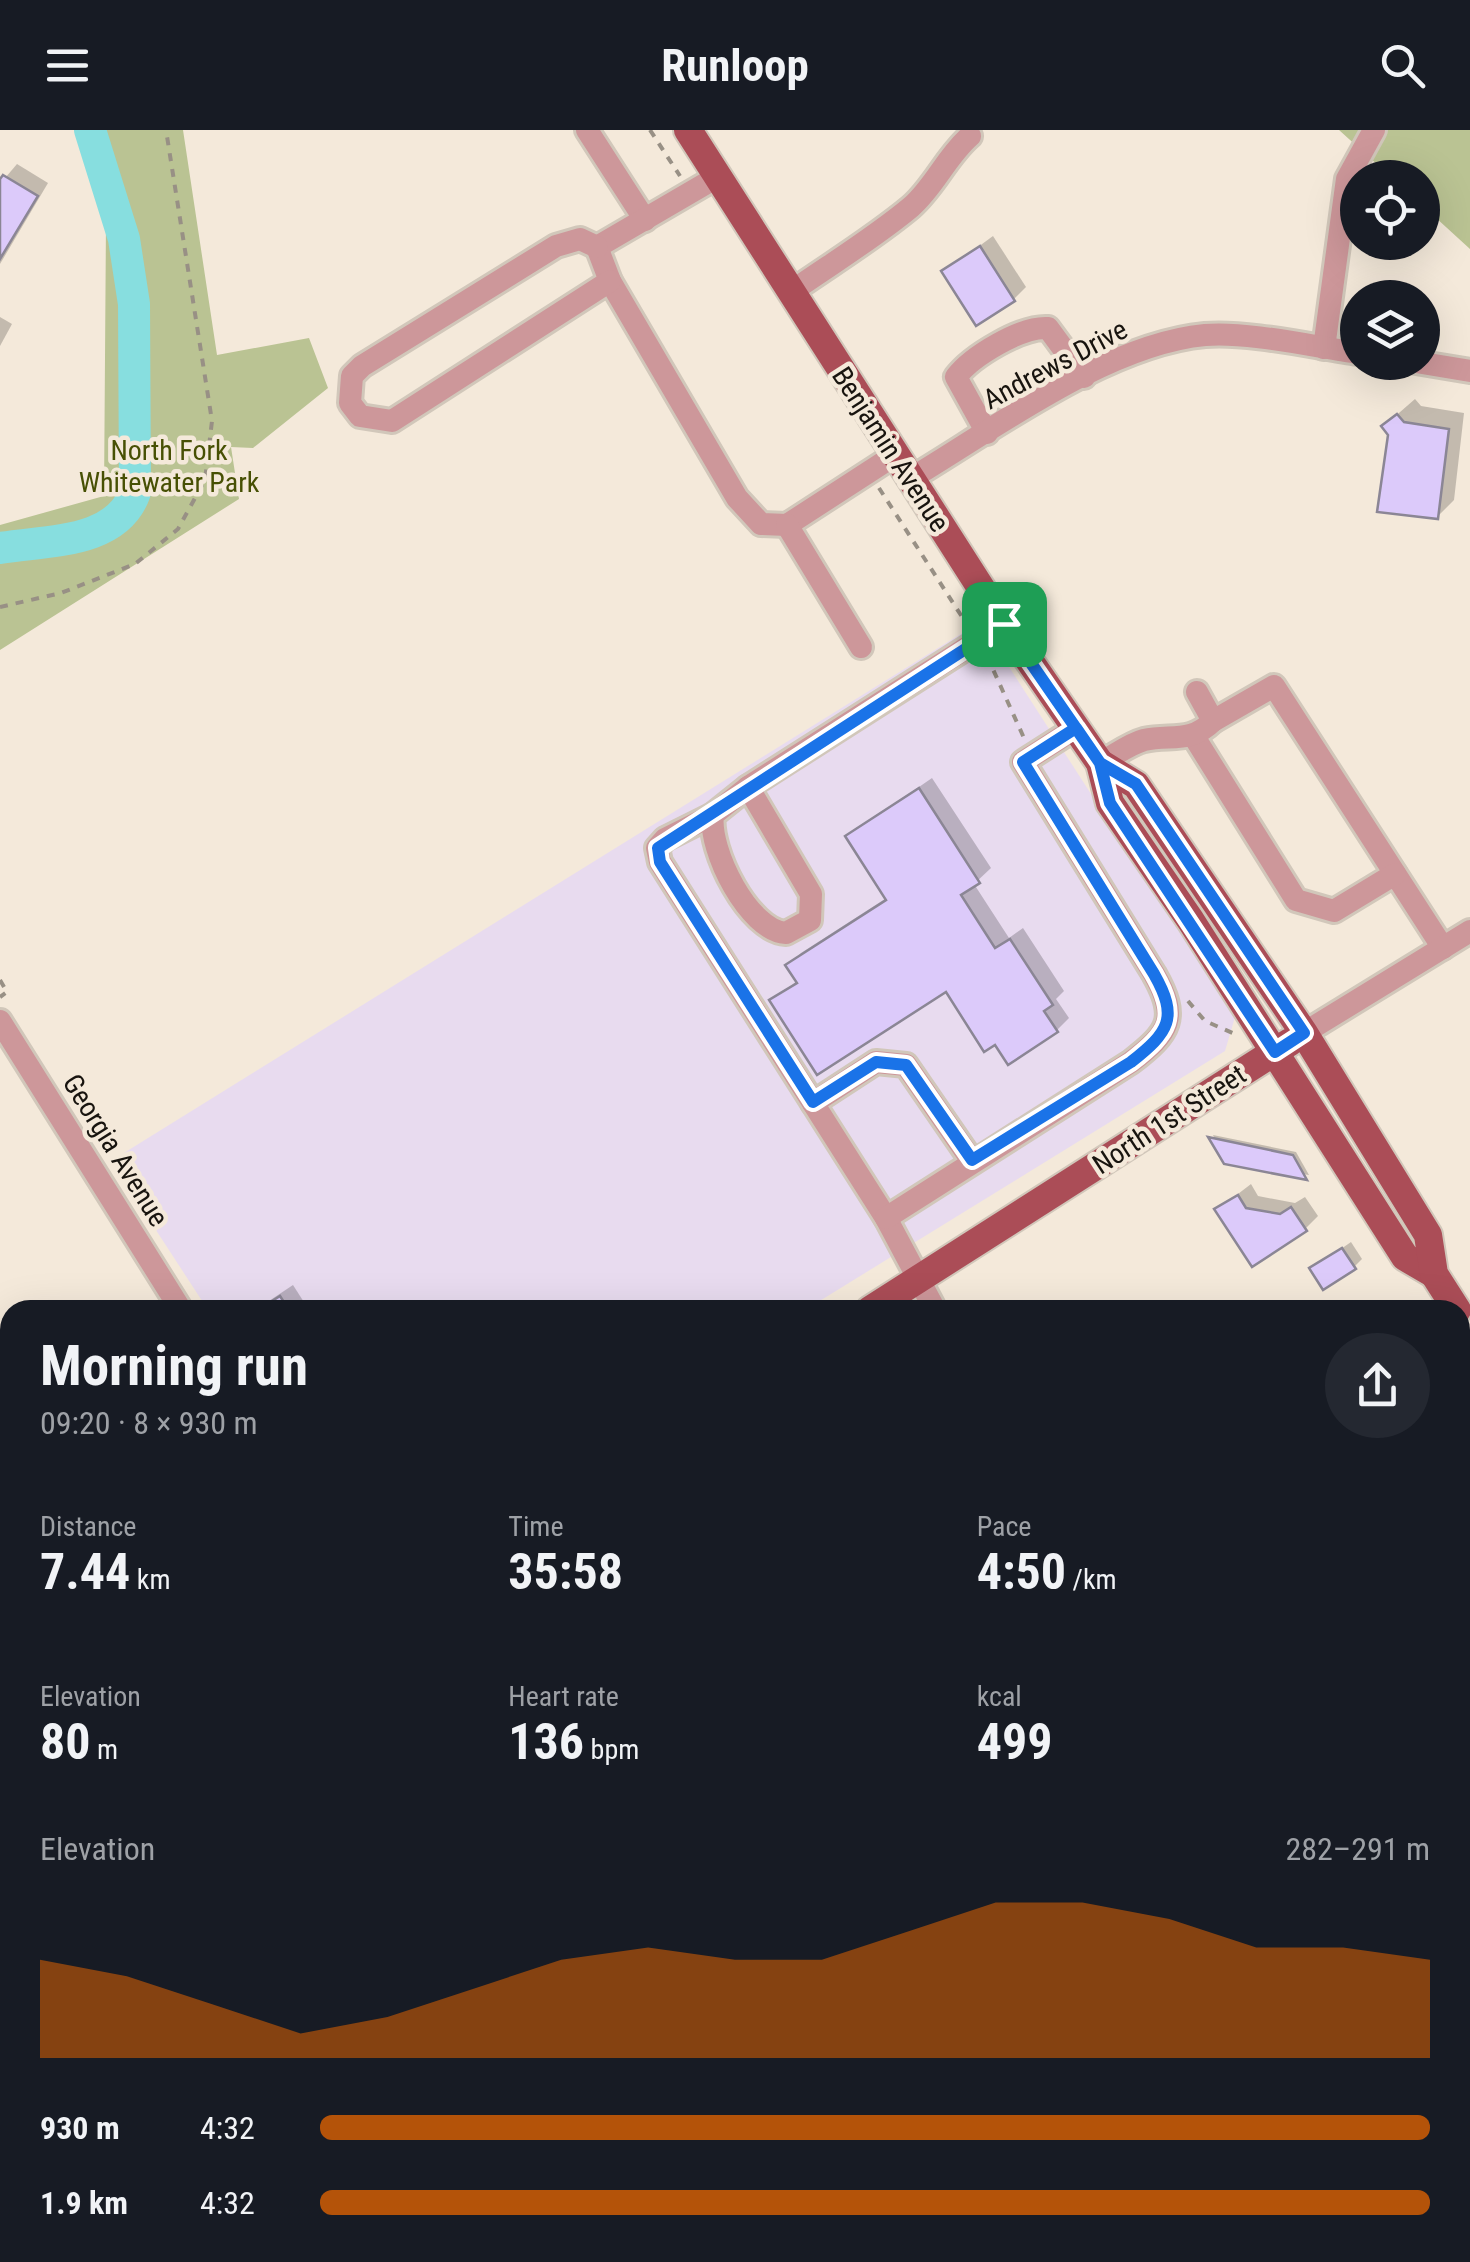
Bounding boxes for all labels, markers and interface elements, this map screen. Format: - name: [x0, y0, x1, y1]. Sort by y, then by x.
- icon: menu: [40, 38, 95, 93]
- icon: search: [1375, 38, 1430, 93]
- text: Runloop: [661, 39, 809, 92]
- map controls: [1340, 160, 1440, 380]
- button: locate: [1340, 160, 1440, 260]
- button: layers: [1340, 280, 1440, 380]
- street label: Andrews Drive: [978, 313, 1133, 416]
- street label: Benjamin Avenue: [825, 361, 956, 538]
- park label: North Fork Whitewater Park: [79, 434, 260, 499]
- pin: [962, 582, 1047, 667]
- icon: arrive: [977, 597, 1032, 652]
- street label: North 1st Street: [1087, 1058, 1252, 1181]
- street label: Georgia Avenue: [56, 1068, 175, 1232]
- button: share: [1325, 1333, 1430, 1438]
- text: Morning run: [40, 1334, 308, 1398]
- text: 09:20 · 8 × 930 m: [40, 1404, 258, 1442]
- text: Distance: [40, 1510, 137, 1543]
- text: Time: [508, 1510, 564, 1543]
- text: Pace: [977, 1510, 1032, 1543]
- text: 7.44: [40, 1543, 130, 1601]
- text: 35:58: [508, 1543, 623, 1601]
- text: 4:50: [977, 1543, 1066, 1601]
- text: km: [130, 1563, 170, 1596]
- text: /km: [1066, 1563, 1117, 1596]
- text: Elevation: [40, 1680, 141, 1713]
- text: Heart rate: [508, 1680, 619, 1713]
- text: kcal: [977, 1680, 1022, 1713]
- text: 80: [40, 1713, 91, 1771]
- text: 136: [508, 1713, 584, 1771]
- text: 499: [977, 1713, 1052, 1771]
- text: m: [91, 1733, 118, 1766]
- text: bpm: [584, 1733, 639, 1766]
- text: Elevation: [40, 1830, 155, 1868]
- text: 282–291 m: [1285, 1830, 1430, 1868]
- text: 930 m: [40, 2109, 120, 2147]
- text: 4:32: [200, 2109, 255, 2147]
- text: 1.9 km: [40, 2184, 128, 2222]
- text: 4:32: [200, 2184, 255, 2222]

